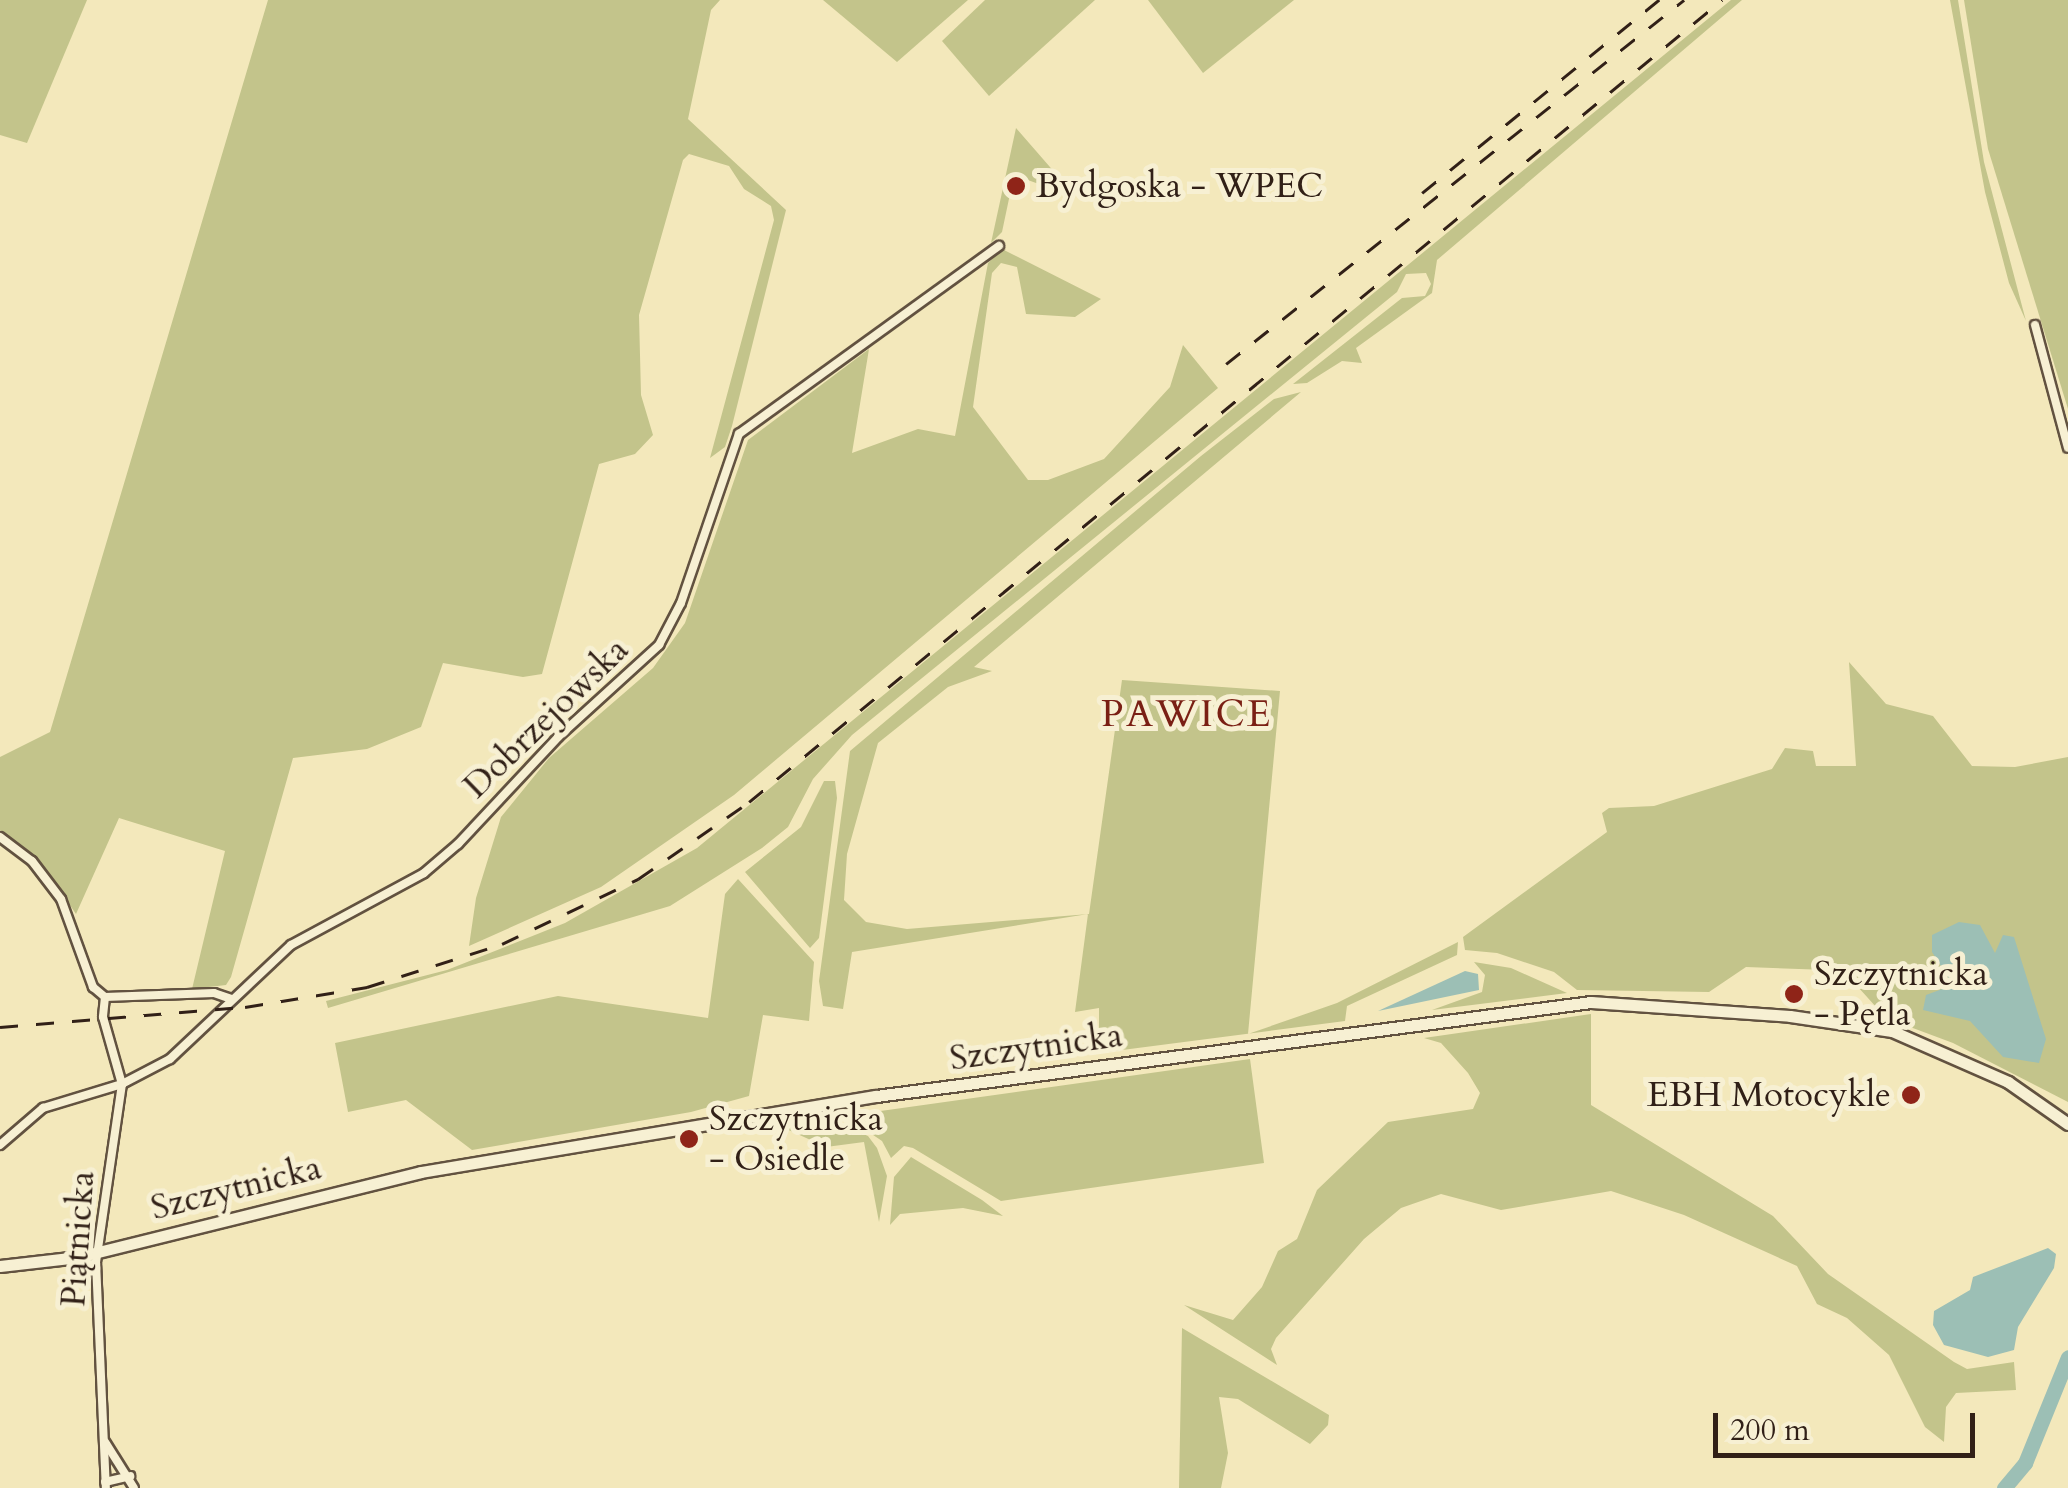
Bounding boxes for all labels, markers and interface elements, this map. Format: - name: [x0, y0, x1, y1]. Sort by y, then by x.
- place label: Bydgoska - WPEC: [1036, 165, 1323, 207]
- marker: Bydgoska - WPEC: [1005, 175, 1027, 197]
- street label: Dobrzejowska: [455, 629, 637, 807]
- district label: PAWICE: [1101, 692, 1273, 738]
- place label: Szczytnicka - Pętla: [1814, 953, 1988, 1035]
- marker: Szczytnicka - Pętla: [1783, 983, 1805, 1005]
- street label: Szczytnicka: [947, 1014, 1125, 1080]
- place label: EBH Motocykle: [1647, 1074, 1891, 1116]
- marker: EBH Motocykle: [1900, 1084, 1922, 1106]
- place label: Szczytnicka - Osiedle: [709, 1098, 883, 1180]
- marker: Szczytnicka - Osiedle: [678, 1128, 700, 1150]
- street label: Szczytnicka: [147, 1147, 325, 1229]
- street label: Piątnicka: [52, 1170, 104, 1308]
- scale bar: [1718, 1393, 1980, 1455]
- text: 200 m: [1730, 1410, 1810, 1451]

